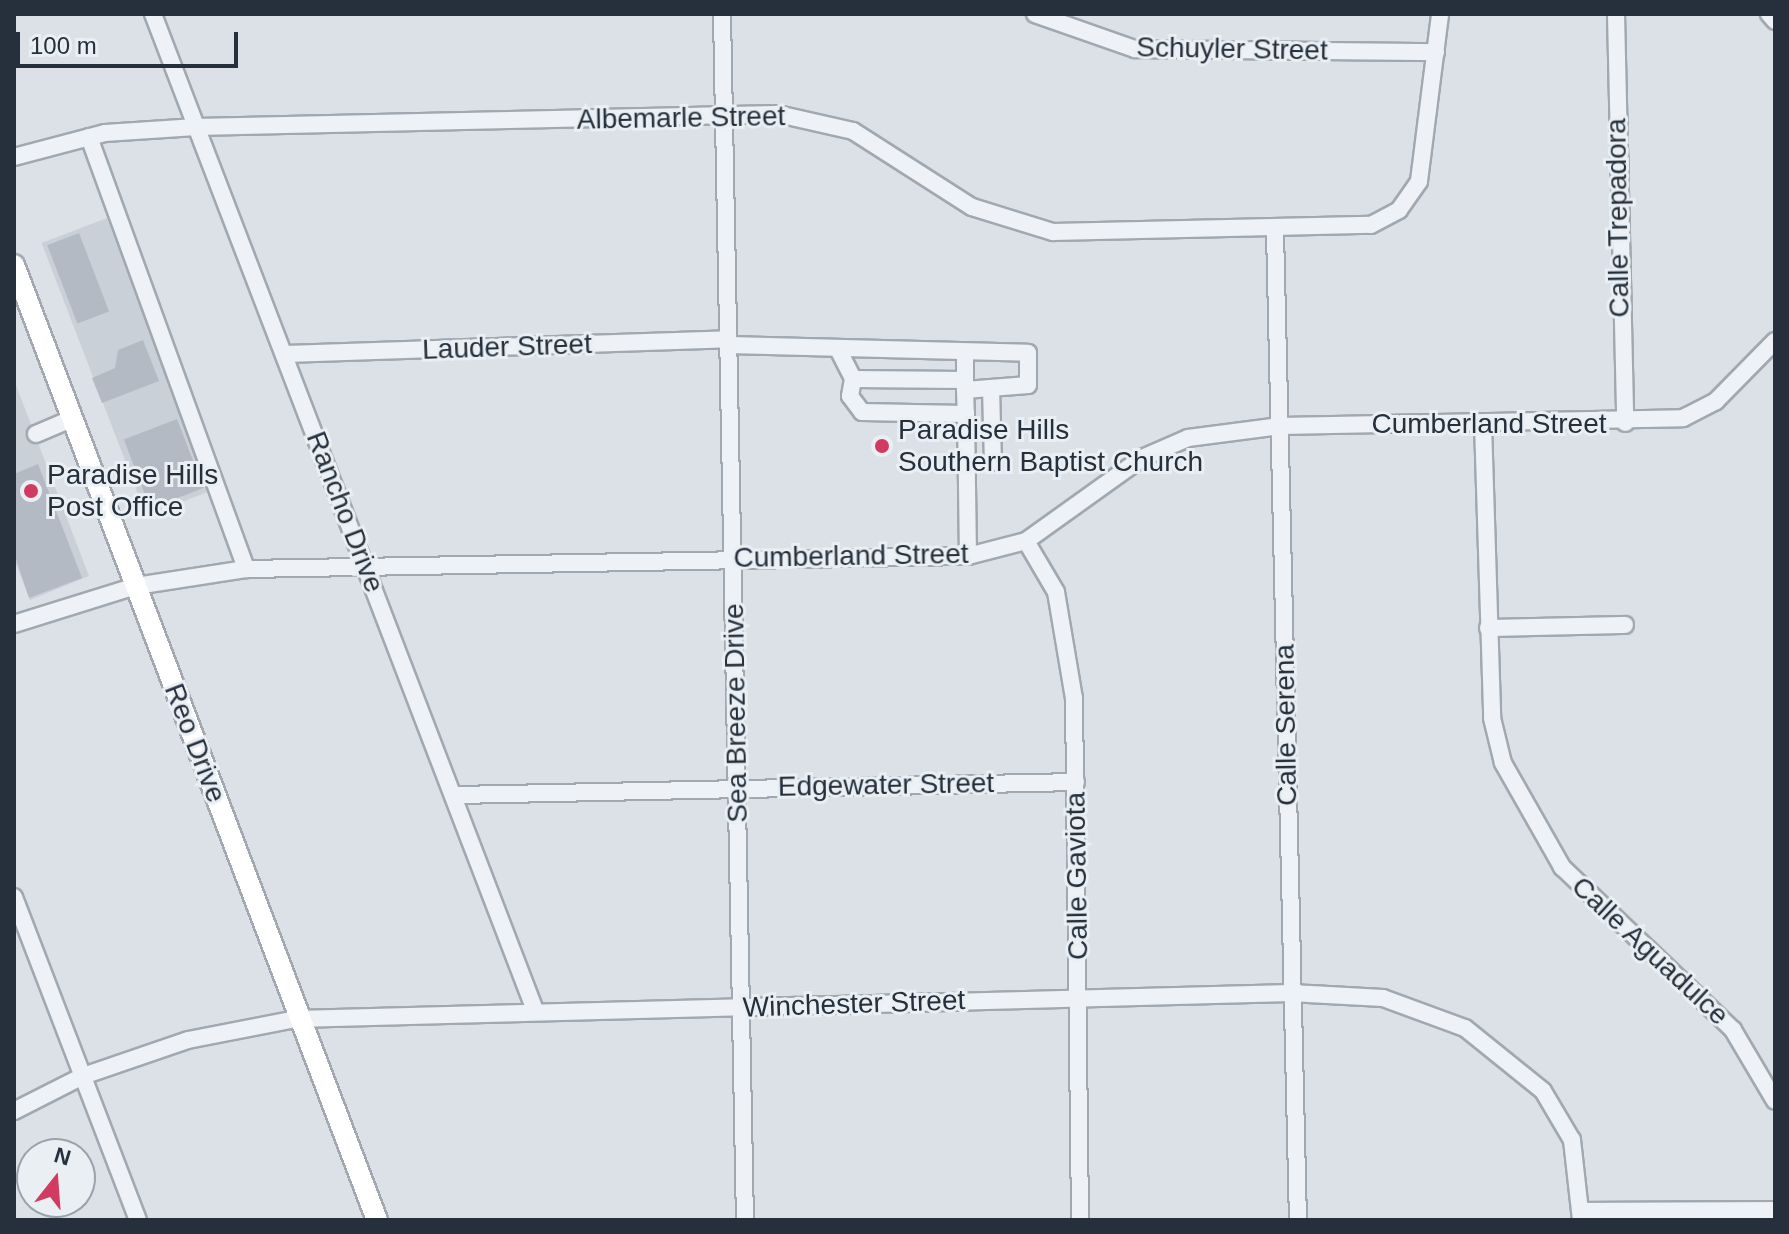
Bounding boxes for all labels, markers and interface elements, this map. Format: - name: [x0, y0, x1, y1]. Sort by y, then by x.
- scale bar: [20, 16, 242, 66]
- street label: Schuyler Street: [1136, 31, 1328, 67]
- text: 100 m: [30, 32, 97, 59]
- street label: Albemarle Street: [576, 99, 786, 137]
- street label: Calle Trepadora: [1599, 118, 1637, 318]
- street label: Lauder Street: [422, 327, 592, 367]
- street label: Cumberland Street: [1371, 407, 1607, 441]
- place label: Paradise Hills Southern Baptist Church: [898, 413, 1203, 479]
- street label: Rancho Drive: [299, 427, 391, 597]
- marker: Paradise Hills Southern Baptist Church: [873, 437, 891, 455]
- place label: Paradise Hills Post Office: [47, 458, 218, 524]
- marker: Paradise Hills Post Office: [22, 482, 40, 500]
- street label: Cumberland Street: [733, 537, 969, 575]
- street label: Sea Breeze Drive: [717, 603, 755, 823]
- street label: Calle Serena: [1268, 644, 1304, 806]
- street label: Reo Drive: [157, 679, 233, 807]
- street label: Edgewater Street: [778, 766, 994, 804]
- street label: Calle Gaviota: [1059, 792, 1095, 960]
- street label: Calle Aguadulce: [1564, 869, 1736, 1033]
- street label: Winchester Street: [742, 983, 966, 1025]
- north arrow: [16, 1138, 96, 1218]
- text: N: [51, 1142, 74, 1171]

